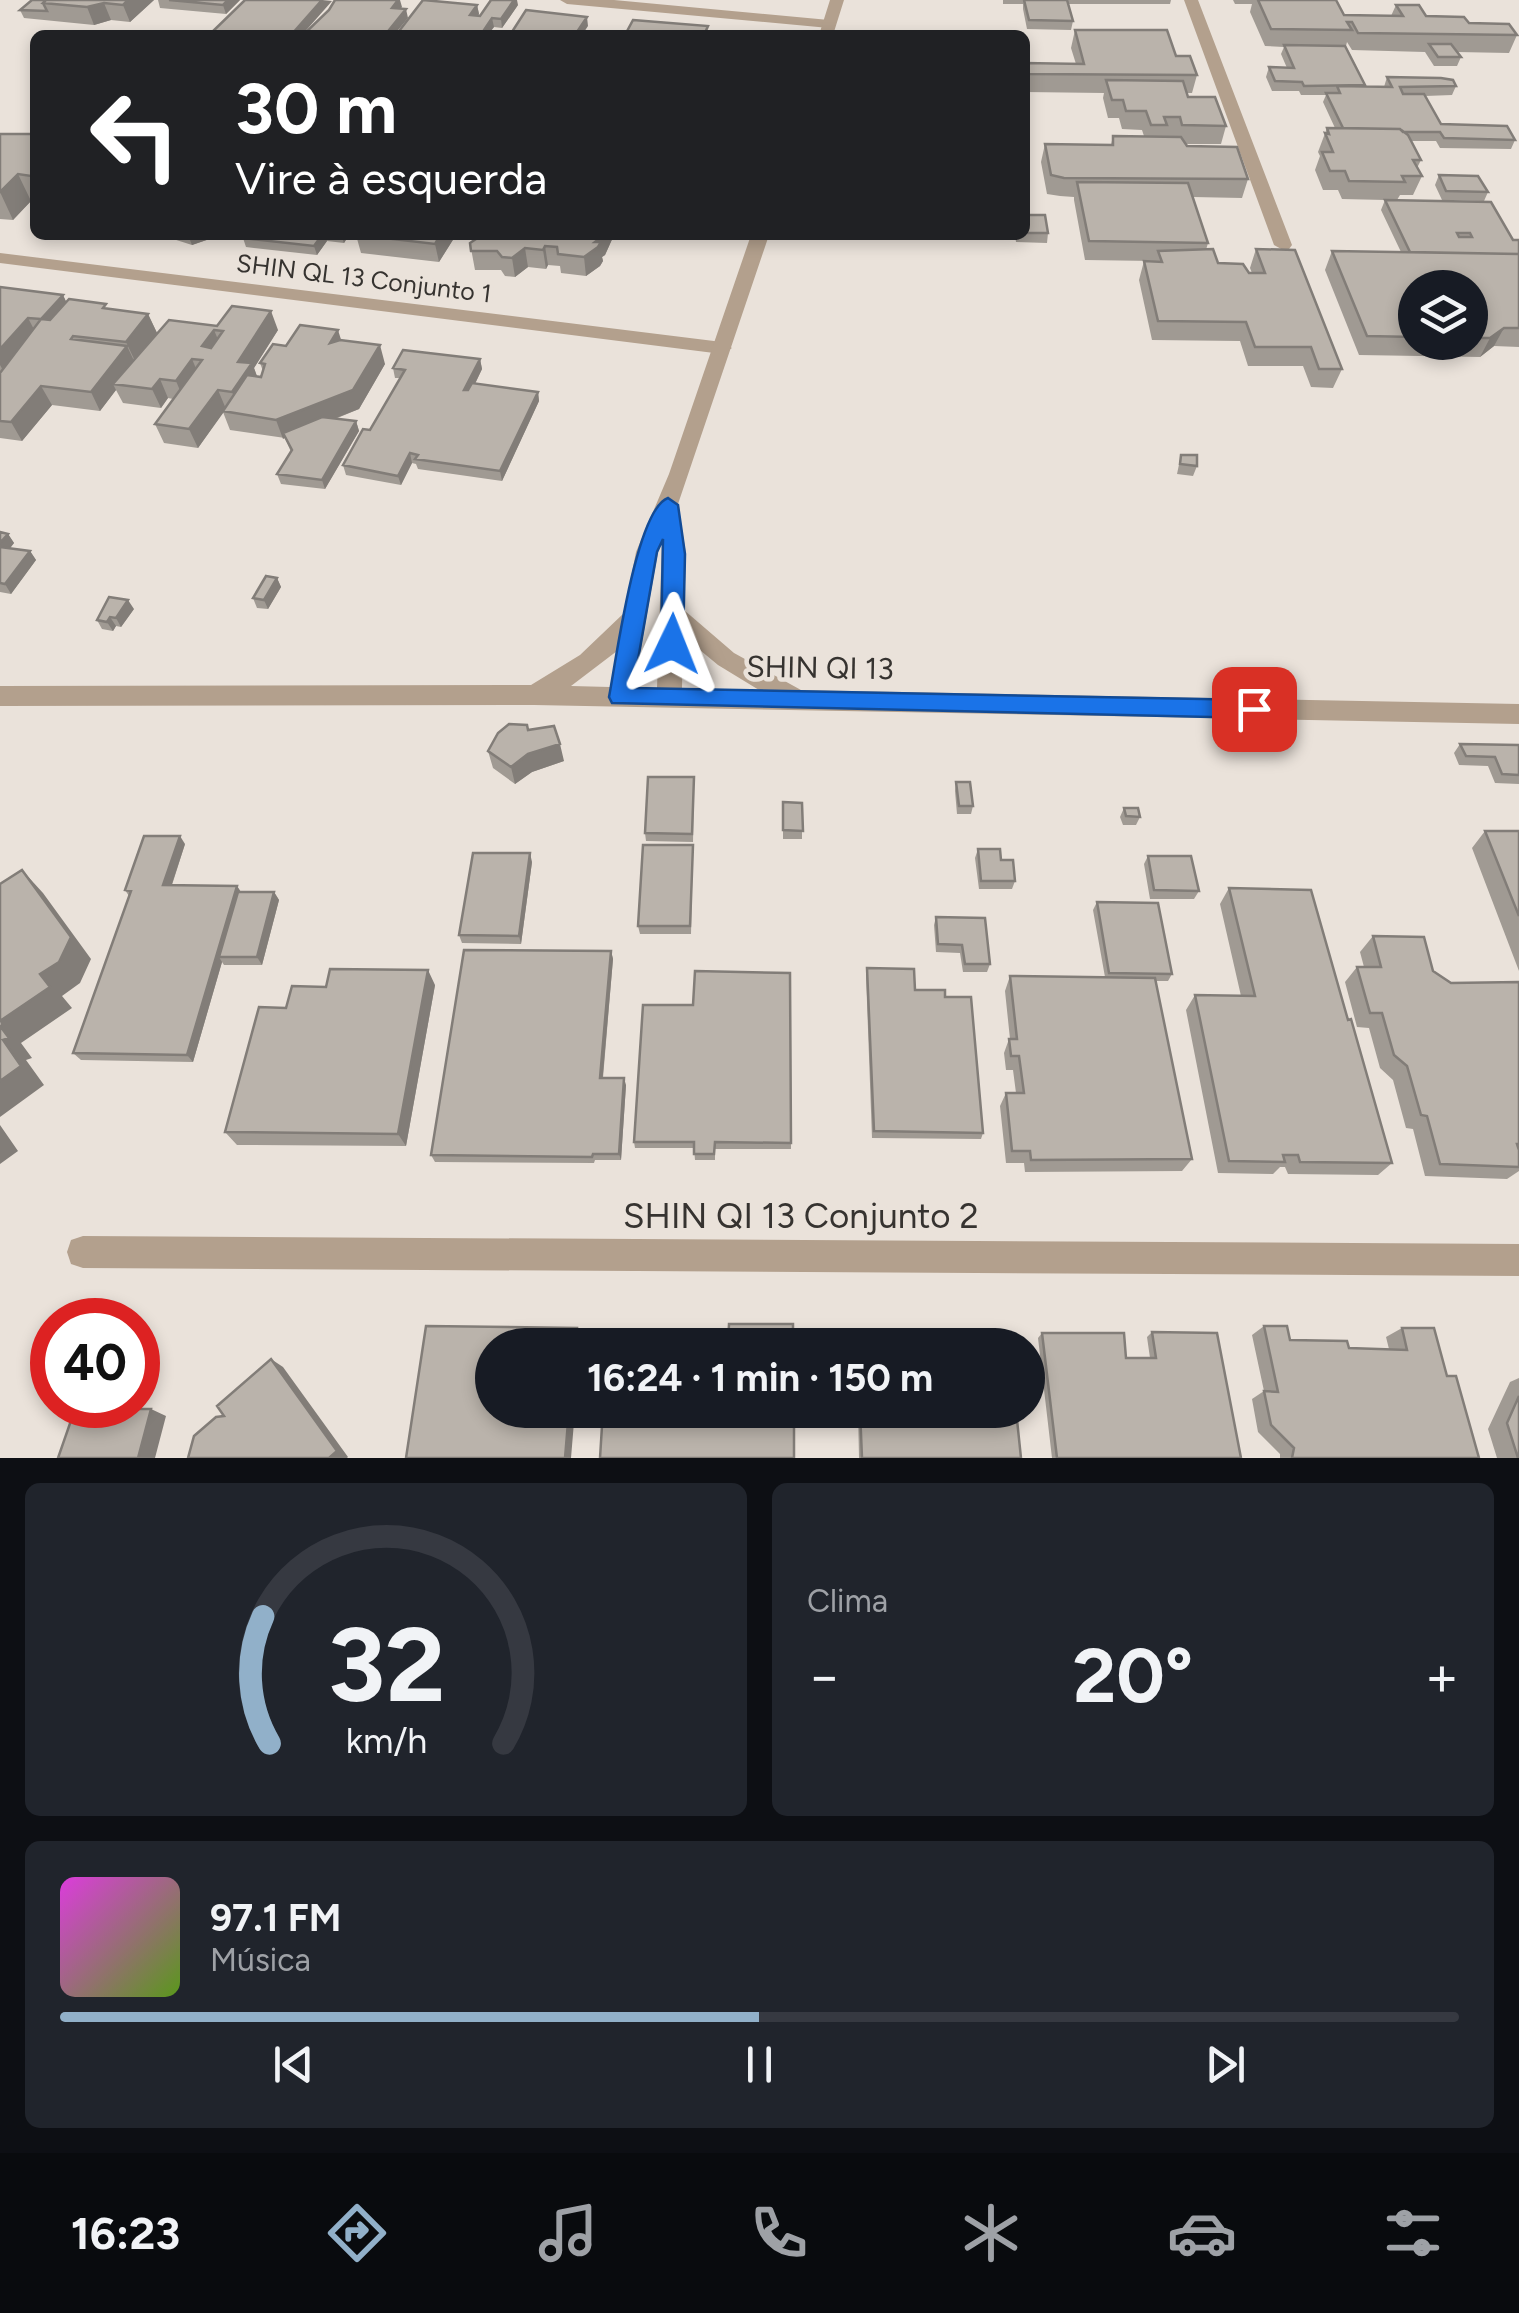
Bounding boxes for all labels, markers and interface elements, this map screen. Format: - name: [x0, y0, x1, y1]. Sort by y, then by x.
- text: 30 m: [235, 66, 397, 151]
- icon: left: [70, 70, 200, 200]
- text: Vire à esquerda: [235, 151, 547, 205]
- street label: SHIN QL 13 Conjunto 1: [235, 247, 493, 309]
- map controls: [1398, 270, 1488, 360]
- button: layers: [1398, 270, 1488, 360]
- position arrow: [620, 592, 724, 696]
- street label: SHIN QI 13: [746, 648, 894, 687]
- pin: [1212, 667, 1297, 752]
- icon: arrive: [1227, 682, 1282, 737]
- street label: SHIN QI 13 Conjunto 2: [623, 1195, 979, 1237]
- speed limit sign: 40: [30, 1298, 160, 1428]
- text: 16:24 · 1 min · 150 m: [587, 1355, 933, 1401]
- text: Clima: [807, 1582, 888, 1620]
- text: 32: [327, 1602, 445, 1727]
- text: 20°: [1073, 1631, 1193, 1721]
- text: −: [807, 1643, 841, 1709]
- text: +: [1425, 1643, 1459, 1709]
- text: km/h: [345, 1719, 427, 1762]
- text: 97.1 FM: [210, 1895, 341, 1941]
- text: Música: [210, 1941, 311, 1979]
- icon: previous: [266, 2037, 321, 2092]
- icon: pause: [732, 2037, 787, 2092]
- icon: next: [1198, 2037, 1253, 2092]
- icon: directions: [322, 2198, 392, 2268]
- icon: music: [533, 2198, 603, 2268]
- icon: phone: [744, 2198, 814, 2268]
- icon: climate: [956, 2198, 1026, 2268]
- icon: car: [1167, 2198, 1237, 2268]
- icon: filters: [1378, 2198, 1448, 2268]
- text: 16:23: [71, 2206, 180, 2260]

